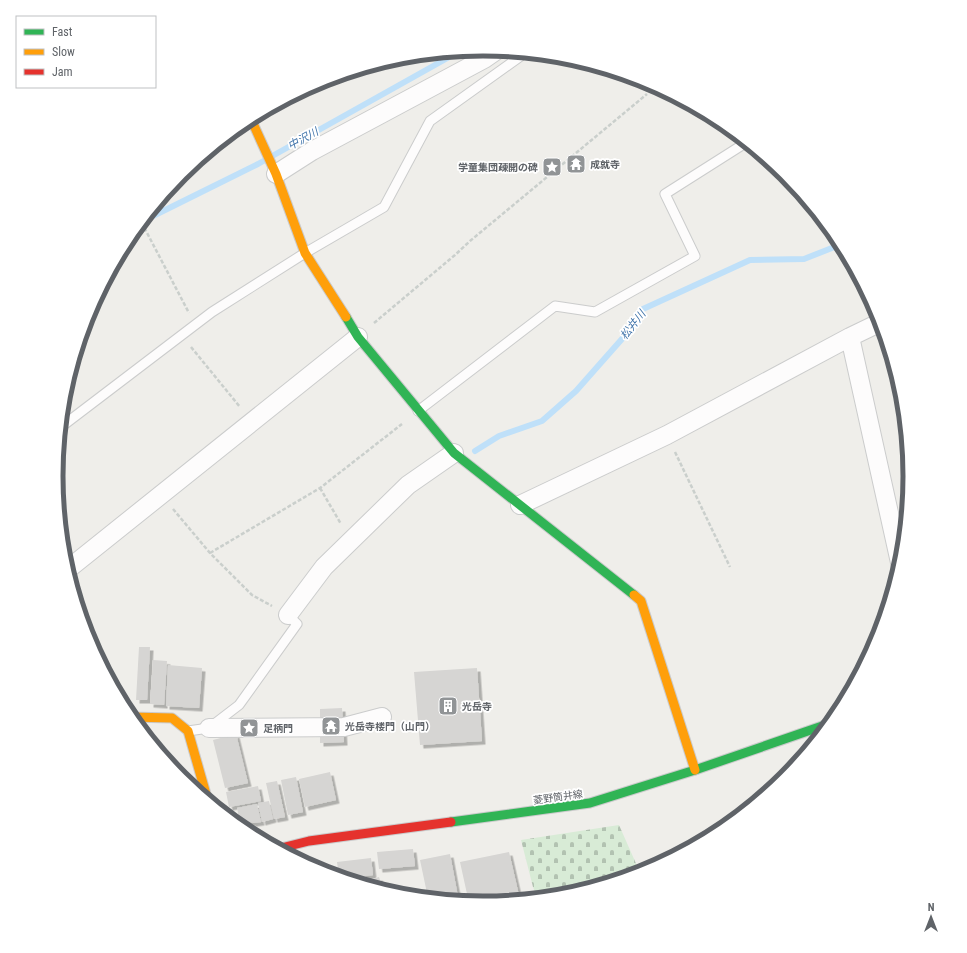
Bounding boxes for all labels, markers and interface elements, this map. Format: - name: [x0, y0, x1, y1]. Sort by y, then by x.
- legend: [16, 16, 156, 88]
- text: Fast: [52, 25, 73, 39]
- text: Slow: [52, 45, 75, 59]
- text: Jam: [52, 65, 73, 79]
- water label: 中沢川: [285, 125, 321, 153]
- temple icon: 成就寺: [565, 153, 587, 175]
- place icon: 学童集団疎開の碑: [541, 156, 563, 178]
- place label: 成就寺: [590, 159, 620, 170]
- place label: 学童集団疎開の碑: [458, 162, 538, 173]
- water label: 松井川: [618, 307, 649, 342]
- building icon: 光岳寺: [437, 695, 459, 717]
- place label: 光岳寺: [462, 701, 492, 712]
- temple icon: 光岳寺楼門（山門）: [320, 715, 342, 737]
- place icon: 足柄門: [238, 717, 260, 739]
- place label: 光岳寺楼門（山門）: [345, 721, 435, 732]
- place label: 足柄門: [263, 723, 293, 734]
- street label: 菱野筒井線: [532, 788, 584, 806]
- north arrow: [911, 897, 951, 937]
- text: N: [928, 901, 935, 914]

